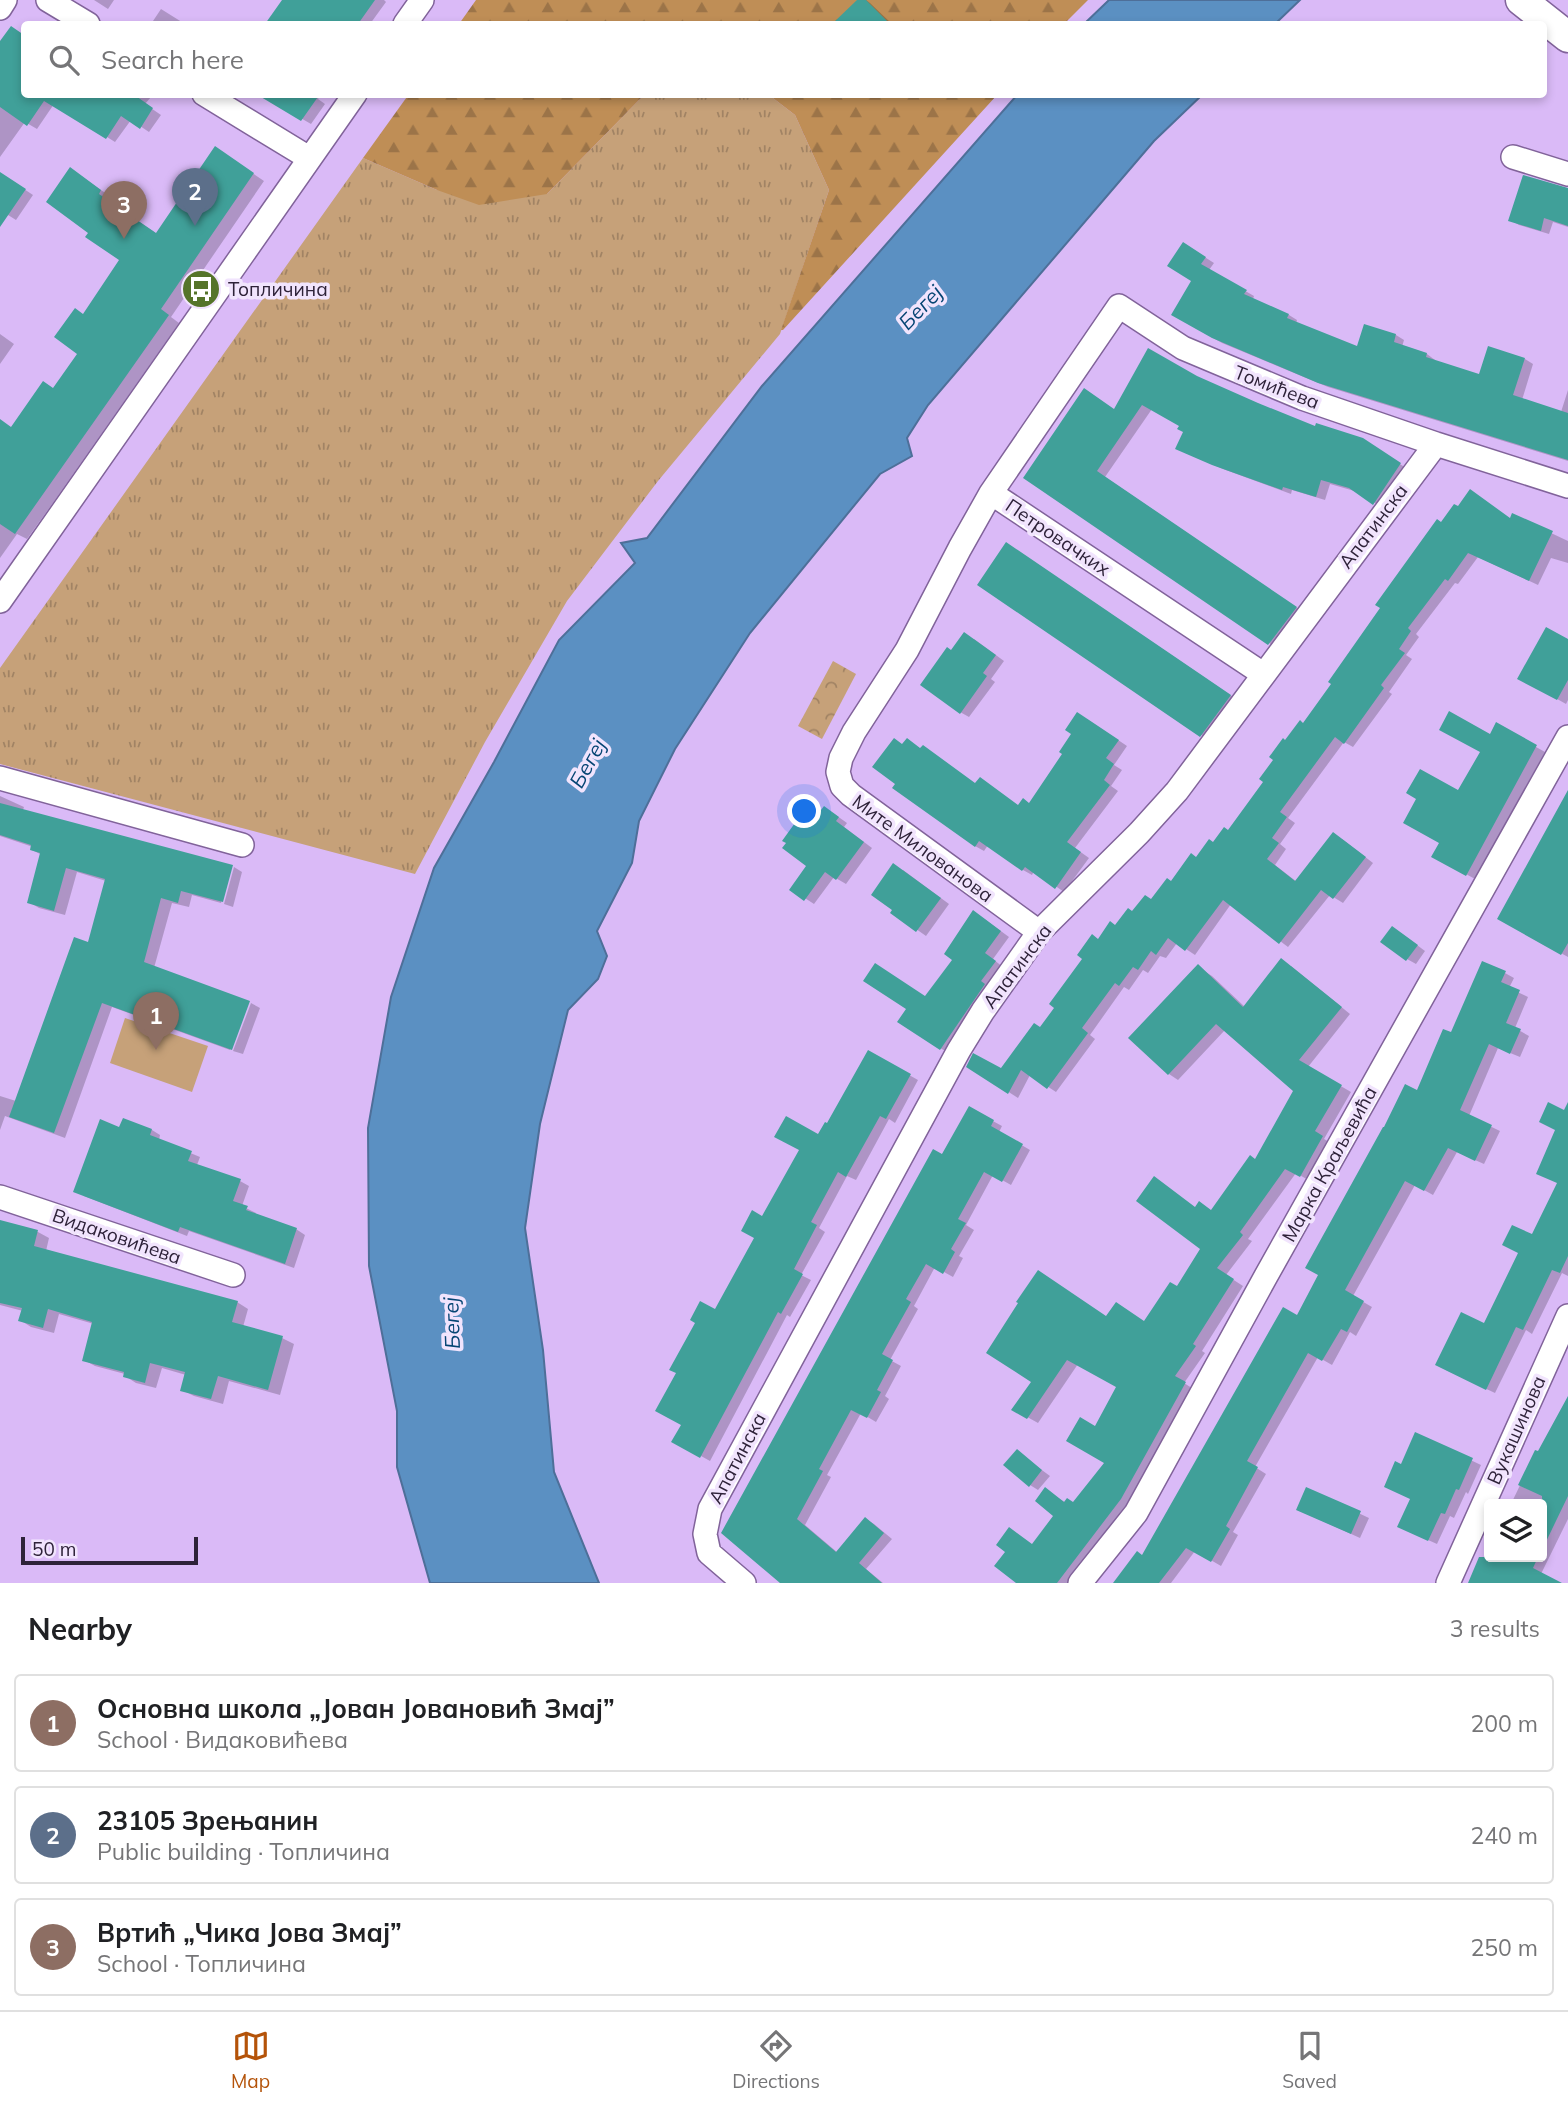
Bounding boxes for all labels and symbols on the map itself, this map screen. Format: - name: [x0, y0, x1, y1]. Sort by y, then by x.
- pin: 2: [172, 168, 218, 226]
- pin: 3: [101, 181, 147, 239]
- bus stop icon: Топличина: [180, 268, 222, 310]
- place label: Топличина: [228, 277, 328, 301]
- water label: Бегеј: [893, 279, 948, 335]
- street label: Томићева: [1231, 360, 1323, 414]
- street label: Апатинска: [1333, 479, 1413, 573]
- street label: Петровачких: [1001, 493, 1115, 581]
- water label: Бегеј: [563, 733, 611, 792]
- street label: Мите Милованова: [848, 789, 998, 907]
- your location: [787, 794, 821, 828]
- street label: Апатинска: [977, 919, 1057, 1013]
- pin: 1: [133, 992, 179, 1050]
- street label: Марка Краљевића: [1276, 1082, 1382, 1246]
- street label: Видаковићева: [49, 1203, 185, 1269]
- water label: Бегеј: [437, 1296, 465, 1349]
- street label: Вукашинова: [1481, 1372, 1551, 1488]
- street label: Апатинска: [703, 1408, 771, 1508]
- scale bar: [21, 1534, 198, 1566]

